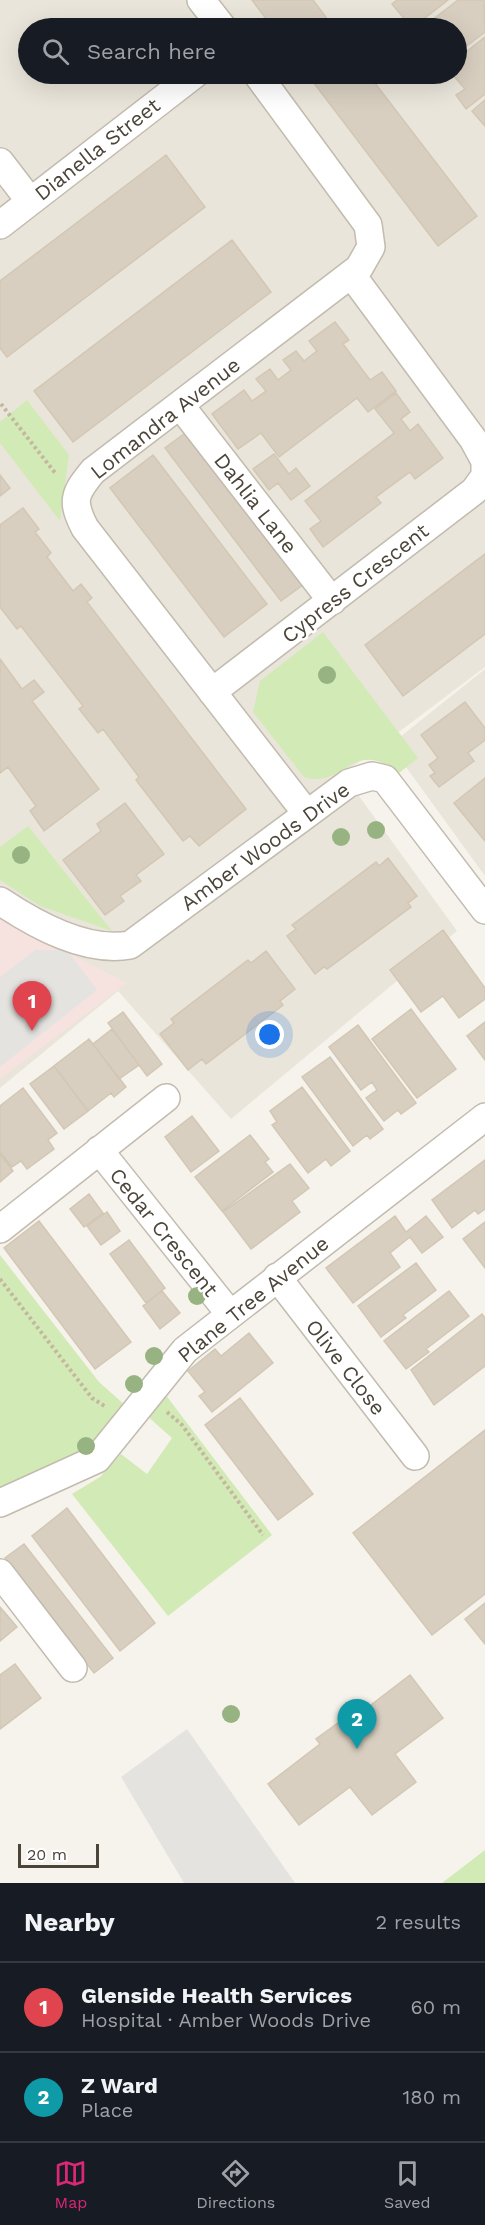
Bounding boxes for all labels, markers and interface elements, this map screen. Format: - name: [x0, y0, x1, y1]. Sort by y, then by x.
- search box: [18, 18, 467, 84]
- icon: search: [39, 35, 72, 68]
- text: Search here: [87, 39, 216, 64]
- street label: Dianella Street: [29, 92, 165, 206]
- street label: Lomandra Avenue: [85, 352, 245, 484]
- street label: Dahlia Lane: [209, 448, 303, 558]
- street label: Cypress Crescent: [277, 518, 434, 648]
- street label: Amber Woods Drive: [176, 776, 354, 916]
- pin: 1: [12, 982, 51, 1031]
- your location: [255, 1020, 284, 1049]
- street label: Cedar Crescent: [105, 1163, 224, 1301]
- street label: Plane Tree Avenue: [172, 1230, 334, 1368]
- street label: Olive Close: [301, 1314, 391, 1420]
- pin: 2: [338, 1700, 376, 1749]
- scale bar: [18, 1841, 99, 1868]
- text: 20 m: [27, 1845, 67, 1864]
- text: Nearby: [24, 1907, 115, 1937]
- text: 2 results: [376, 1910, 461, 1934]
- text: Glenside Health Services: [81, 1983, 352, 2008]
- text: 1: [39, 1995, 48, 2019]
- text: 60 m: [411, 1995, 461, 2019]
- text: Hospital · Amber Woods Drive: [81, 2008, 371, 2032]
- text: Z Ward: [81, 2073, 158, 2098]
- text: 2: [38, 2085, 49, 2109]
- text: 180 m: [403, 2085, 461, 2109]
- text: Place: [81, 2098, 133, 2122]
- tab: Map: [54, 2157, 87, 2212]
- tab: Directions: [196, 2157, 275, 2212]
- tab: Saved: [384, 2157, 431, 2212]

